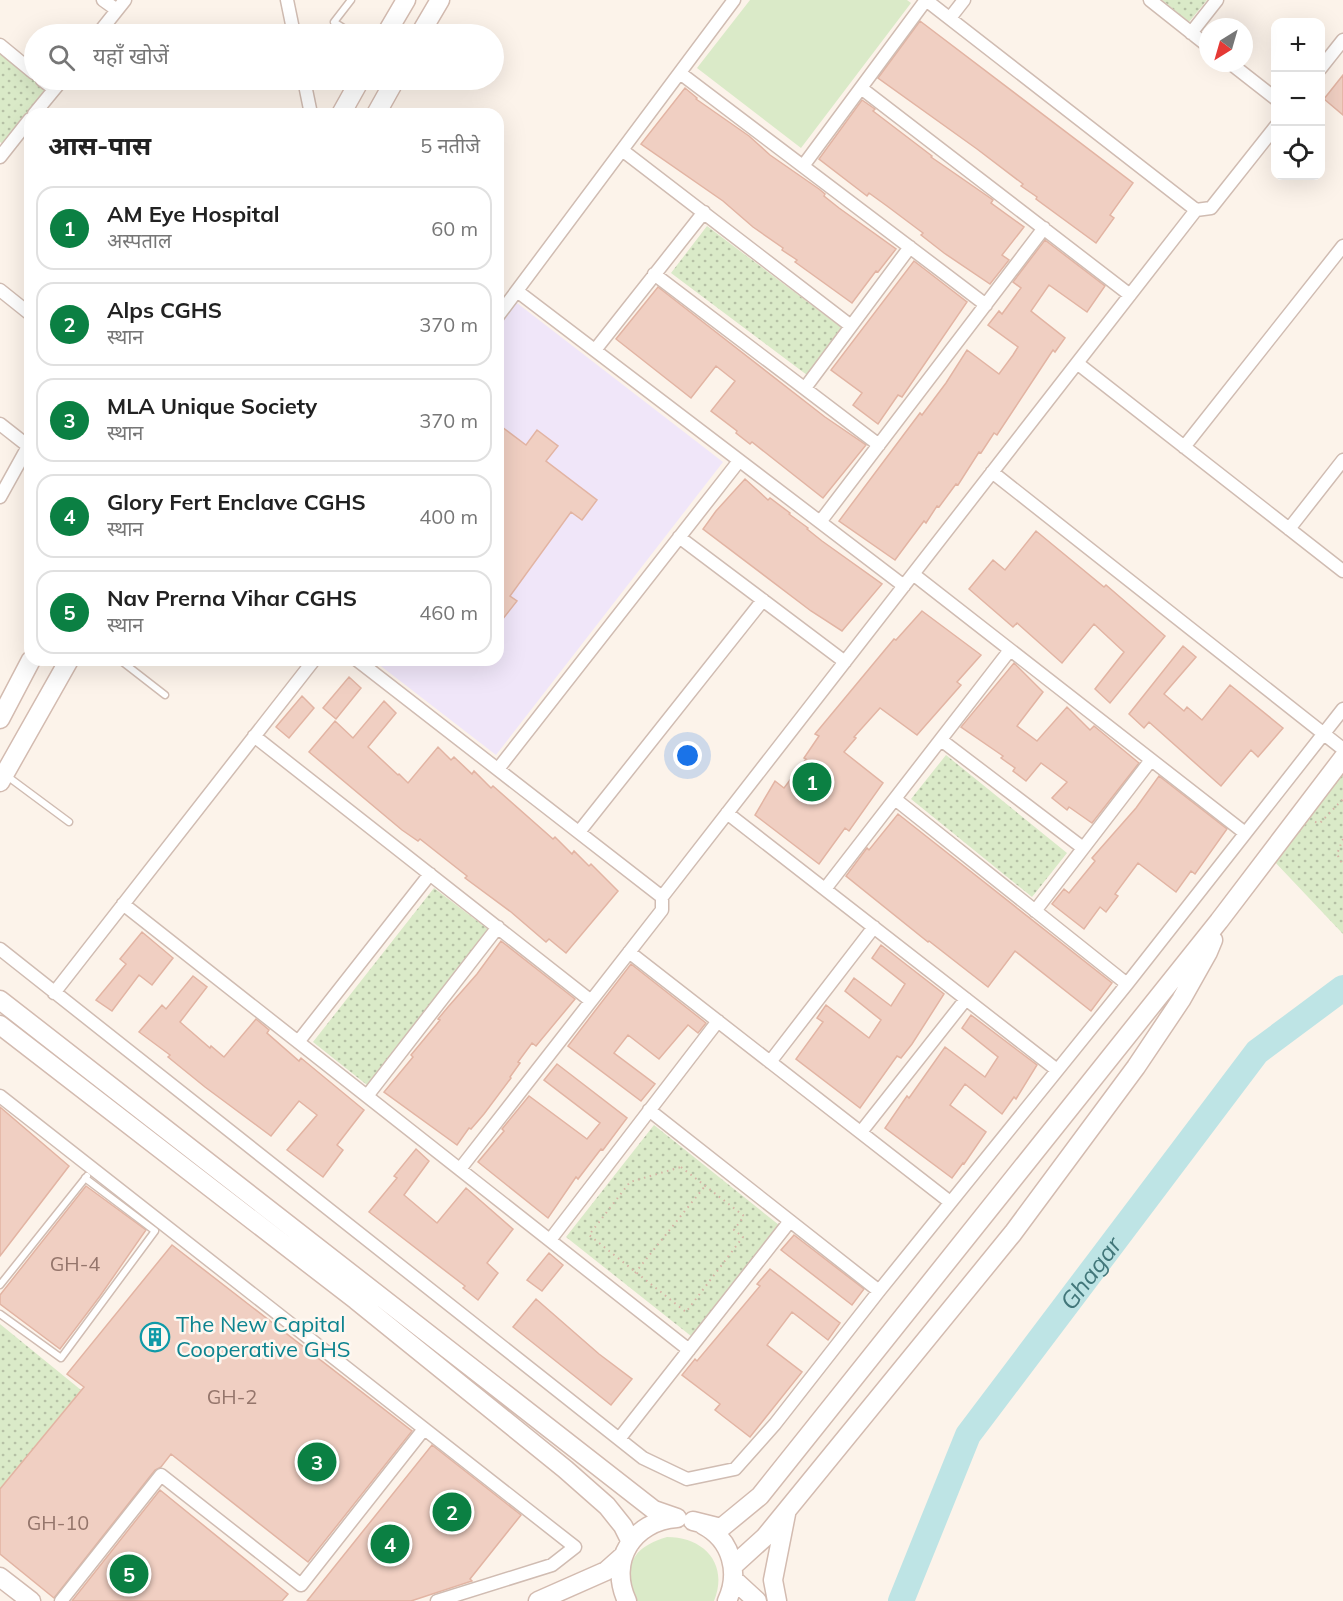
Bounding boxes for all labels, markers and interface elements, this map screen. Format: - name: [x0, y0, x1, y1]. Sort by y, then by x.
- north arrow: [1199, 18, 1253, 72]
- map controls: [1271, 18, 1325, 180]
- button: +: [1271, 18, 1325, 72]
- search box: [24, 24, 504, 90]
- icon: search: [45, 41, 78, 74]
- text: यहाँ खोजें: [93, 42, 169, 70]
- button: −: [1271, 72, 1325, 126]
- button: locate: [1271, 126, 1325, 180]
- text: आस-पास: [48, 129, 151, 162]
- text: 5 नतीजे: [420, 133, 480, 158]
- text: AM Eye Hospital: [107, 200, 280, 228]
- text: 1: [64, 216, 76, 241]
- text: 60 m: [431, 216, 478, 241]
- text: अस्पताल: [107, 228, 172, 253]
- text: Alps CGHS: [107, 296, 222, 324]
- text: 2: [64, 312, 76, 337]
- text: 370 m: [419, 312, 478, 337]
- text: स्थान: [107, 324, 143, 349]
- text: MLA Unique Society: [107, 392, 317, 420]
- text: 3: [64, 408, 76, 433]
- text: 370 m: [419, 408, 478, 433]
- text: स्थान: [107, 420, 143, 445]
- text: Glory Fert Enclave CGHS: [107, 488, 366, 516]
- text: 4: [64, 504, 76, 529]
- text: 400 m: [419, 504, 478, 529]
- text: स्थान: [107, 516, 143, 541]
- text: Nav Prerna Vihar CGHS: [107, 584, 357, 612]
- text: 5: [64, 600, 76, 625]
- text: 460 m: [419, 600, 478, 625]
- text: स्थान: [107, 612, 143, 637]
- your location: [673, 741, 702, 770]
- pin: 1: [792, 760, 832, 804]
- water label: Ghagar: [1053, 1230, 1128, 1315]
- house number: GH-4: [50, 1251, 100, 1276]
- place label: The New Capital Cooperative GHS: [176, 1310, 350, 1363]
- building icon: The New Capital Cooperative GHS: [139, 1321, 171, 1353]
- house number: GH-2: [207, 1384, 257, 1409]
- pin: 3: [298, 1440, 336, 1484]
- pin: 2: [432, 1490, 472, 1534]
- house number: GH-10: [27, 1510, 89, 1535]
- pin: 4: [370, 1522, 410, 1566]
- pin: 5: [110, 1552, 148, 1596]

